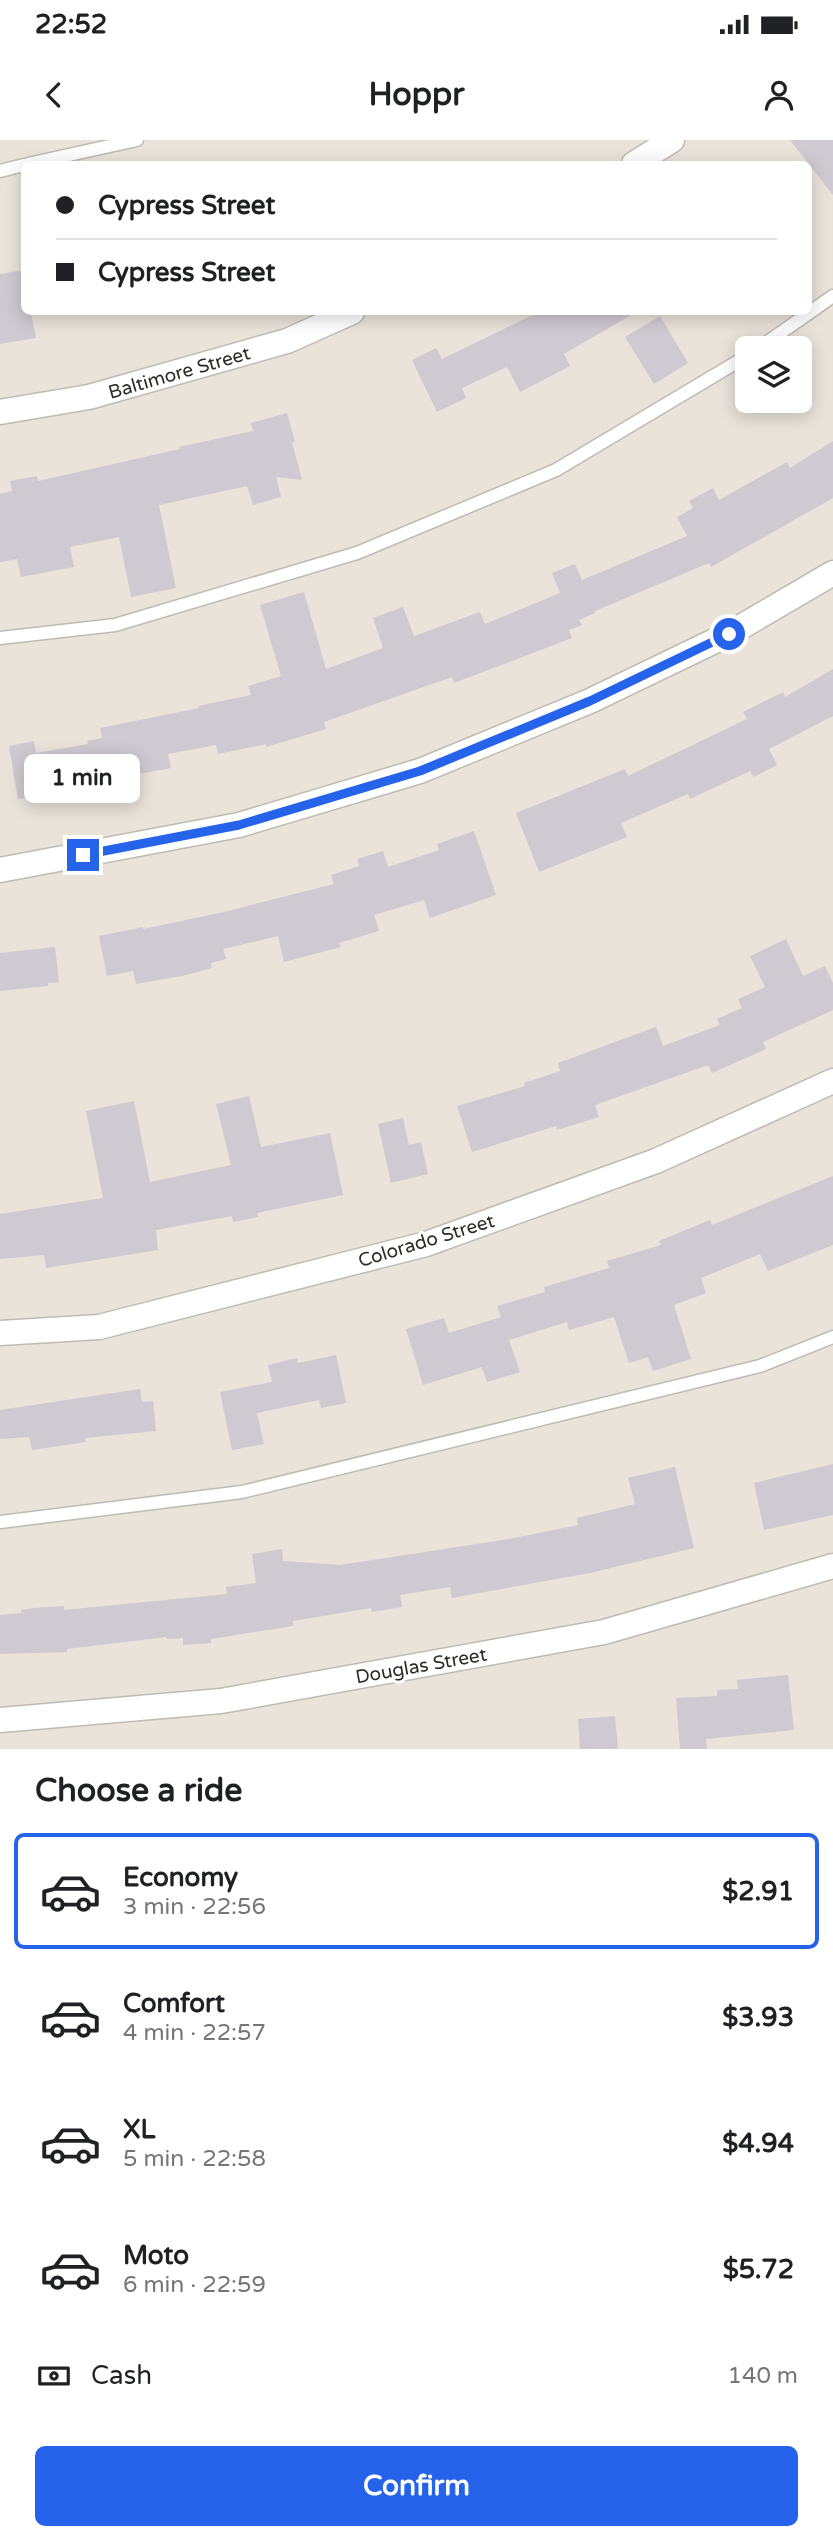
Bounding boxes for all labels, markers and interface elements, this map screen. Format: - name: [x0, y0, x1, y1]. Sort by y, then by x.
- text: 22:52: [35, 9, 107, 40]
- icon: back: [35, 76, 73, 114]
- text: Hoppr: [369, 76, 464, 114]
- icon: person: [760, 76, 798, 114]
- text: Cypress Street: [98, 190, 275, 221]
- text: Cypress Street: [98, 257, 275, 288]
- map controls: [735, 336, 812, 413]
- button: layers: [735, 336, 812, 413]
- street label: Baltimore Street: [106, 342, 253, 404]
- route start: [713, 618, 745, 650]
- callout: 1 min: [25, 754, 141, 802]
- text: 1 min: [51, 764, 113, 792]
- route end: [67, 839, 99, 871]
- street label: Colorado Street: [355, 1210, 497, 1272]
- street label: Douglas Street: [354, 1644, 488, 1688]
- text: Choose a ride: [35, 1772, 242, 1810]
- icon: car: [39, 1860, 102, 1923]
- text: Economy: [123, 1862, 238, 1893]
- text: $2.91: [722, 1876, 794, 1907]
- text: 3 min · 22:56: [123, 1893, 266, 1921]
- icon: car: [39, 1986, 102, 2049]
- text: Comfort: [123, 1988, 225, 2019]
- text: $3.93: [722, 2002, 794, 2033]
- text: 4 min · 22:57: [123, 2019, 266, 2047]
- icon: car: [39, 2112, 102, 2175]
- text: XL: [123, 2114, 155, 2145]
- text: $4.94: [722, 2128, 794, 2159]
- text: 5 min · 22:58: [123, 2145, 266, 2173]
- icon: car: [39, 2238, 102, 2301]
- text: Moto: [123, 2240, 189, 2271]
- text: $5.72: [723, 2254, 794, 2285]
- text: 6 min · 22:59: [123, 2271, 266, 2299]
- icon: cash: [35, 2357, 73, 2395]
- text: Cash: [91, 2360, 152, 2391]
- text: 140 m: [728, 2362, 798, 2390]
- button: Confirm: [35, 2446, 798, 2526]

